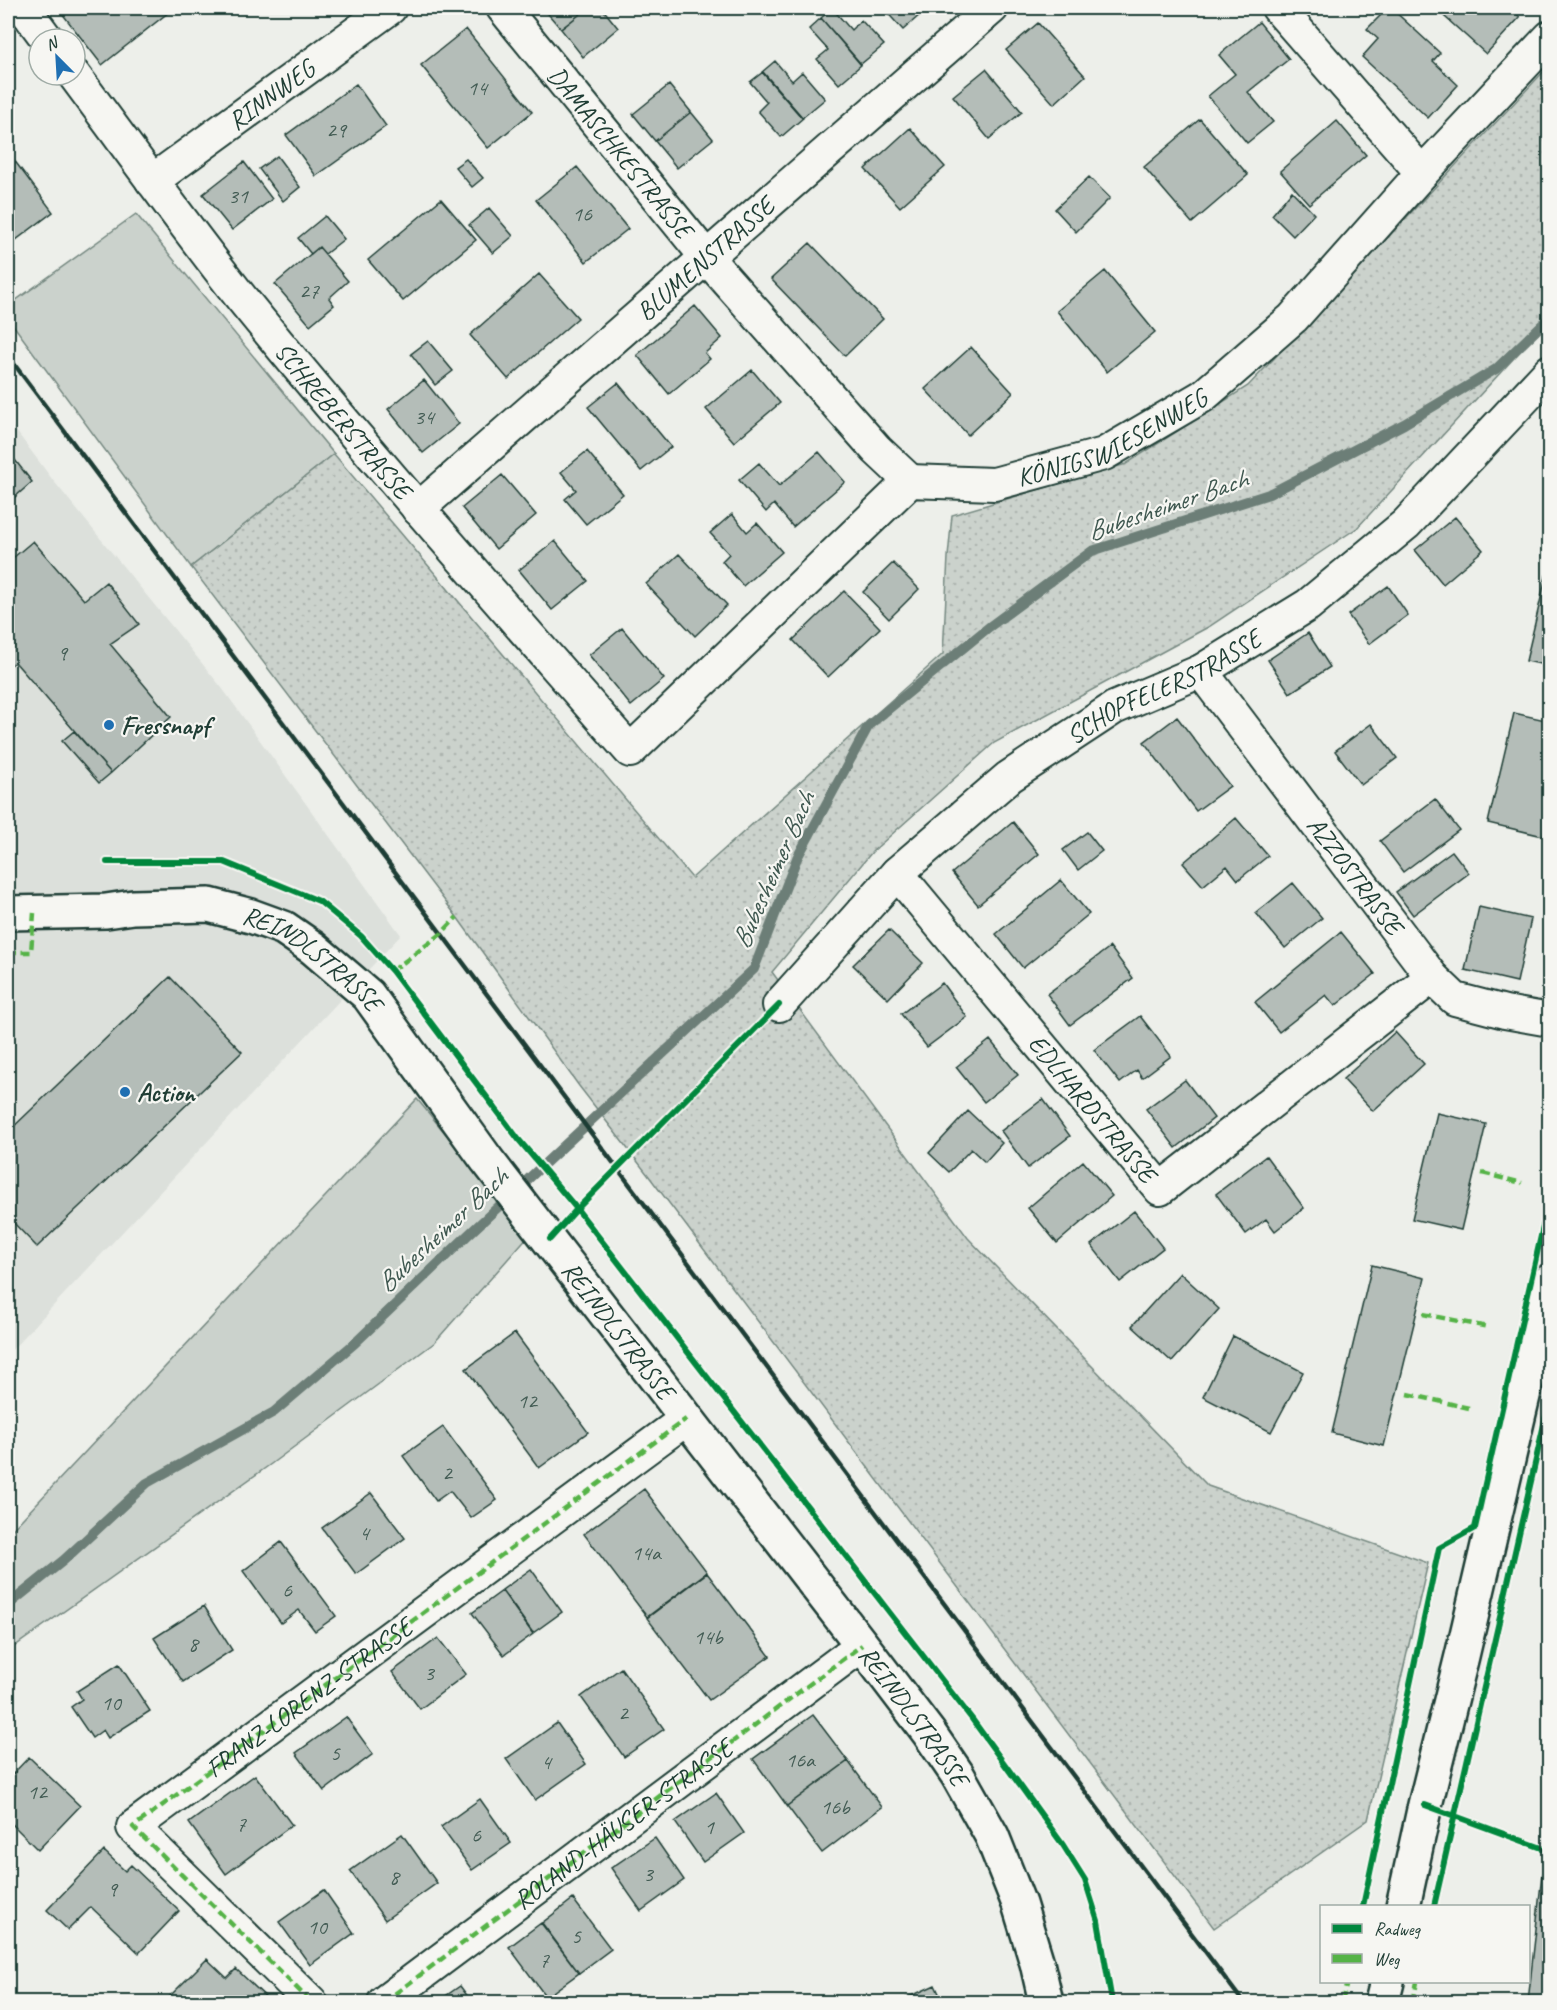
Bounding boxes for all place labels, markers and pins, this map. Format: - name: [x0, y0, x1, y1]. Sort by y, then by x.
- place label: Fressnapf: [121, 709, 216, 742]
- marker: Fressnapf: [102, 718, 116, 732]
- place label: Action: [137, 1076, 197, 1109]
- marker: Action: [118, 1085, 132, 1099]

